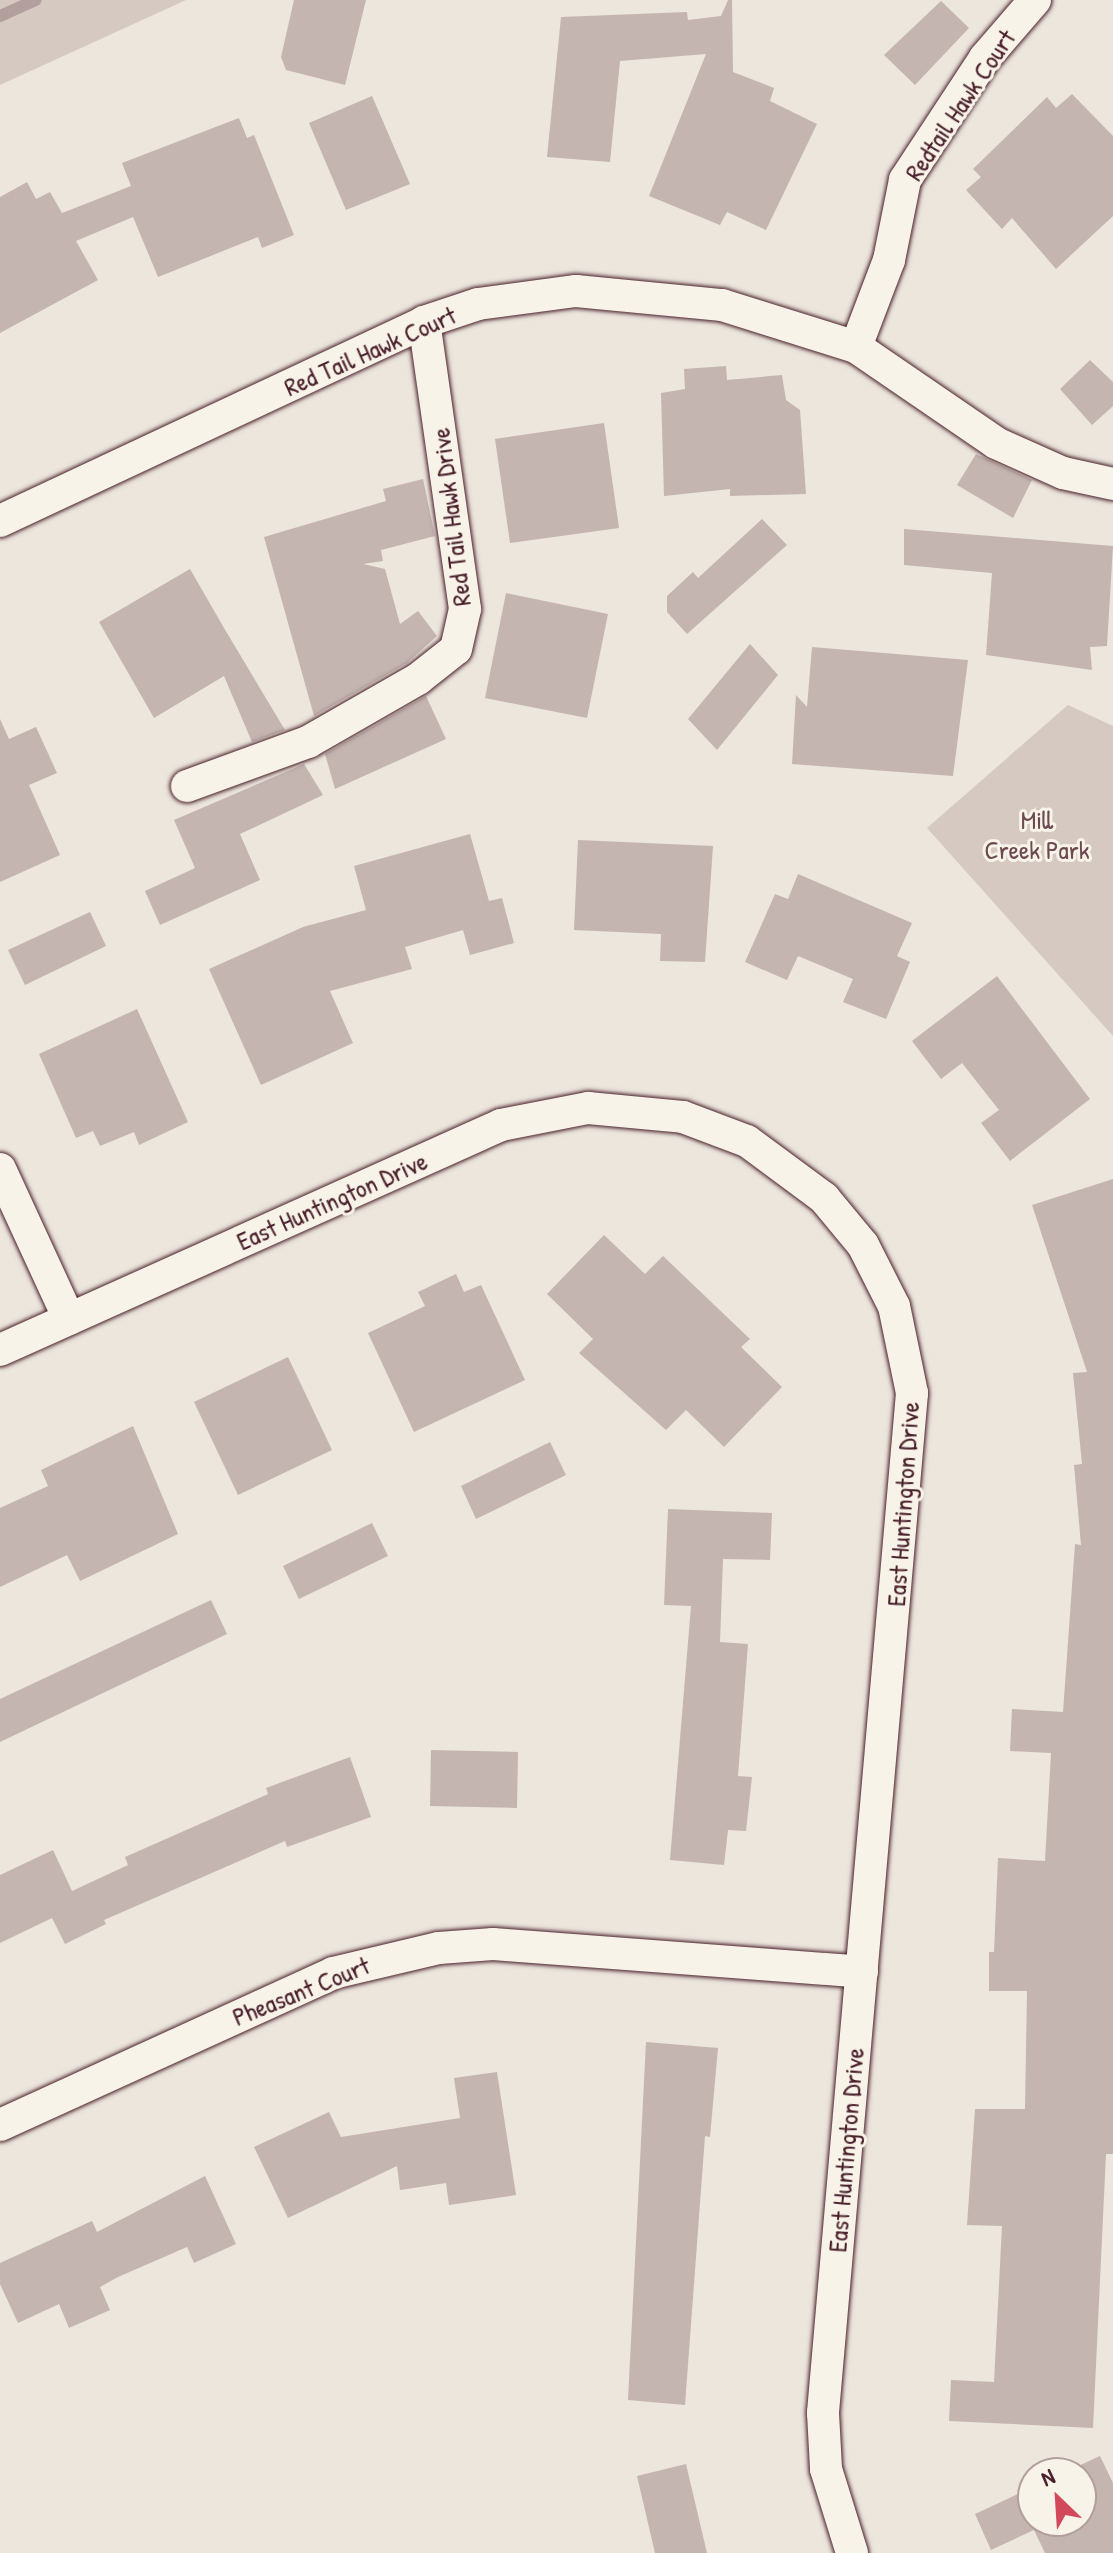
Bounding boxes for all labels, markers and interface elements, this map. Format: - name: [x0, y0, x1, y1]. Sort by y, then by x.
- street label: Redtail Hawk Court: [898, 24, 1022, 186]
- street label: Red Tail Hawk Court: [279, 299, 461, 403]
- street label: Red Tail Hawk Drive: [425, 426, 477, 608]
- park label: Mill Creek Park: [984, 804, 1090, 866]
- street label: East Huntington Drive: [232, 1145, 432, 1257]
- street label: East Huntington Drive: [880, 1401, 926, 1607]
- street label: Pheasant Court: [228, 1949, 374, 2033]
- street label: East Huntington Drive: [822, 2046, 870, 2254]
- north arrow: [1017, 2457, 1097, 2537]
- text: N: [1036, 2461, 1059, 2493]

